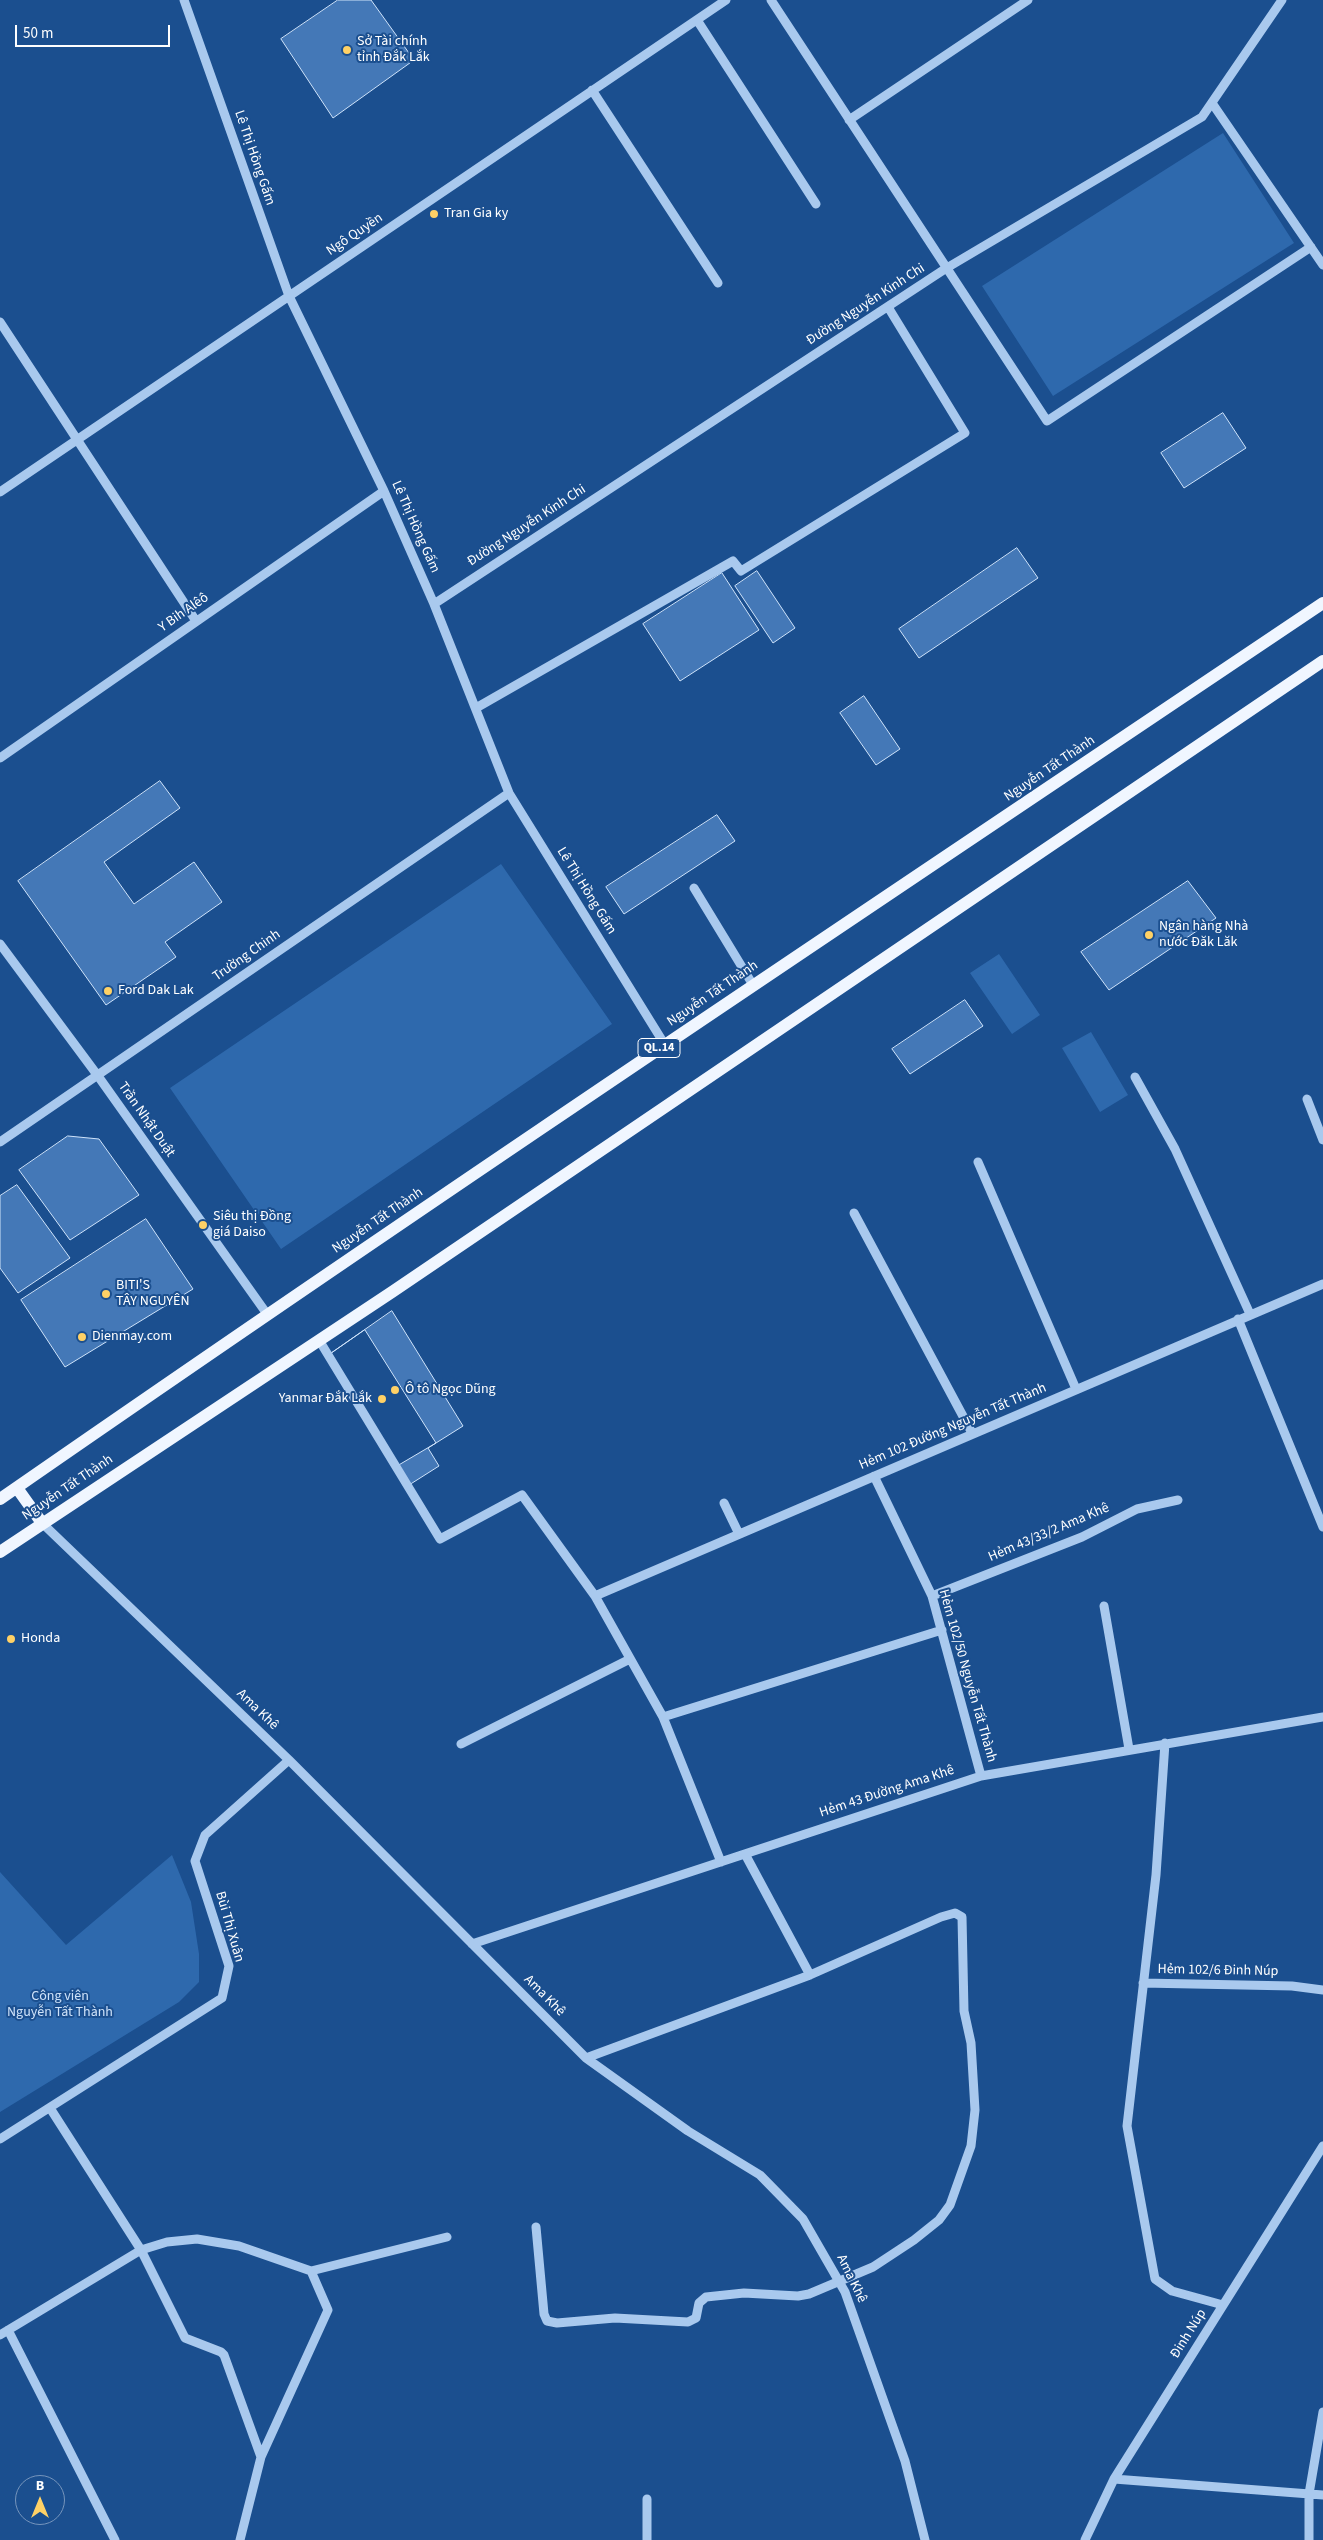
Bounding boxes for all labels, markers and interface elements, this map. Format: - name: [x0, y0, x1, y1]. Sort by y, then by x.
- scale bar: [18, 15, 172, 47]
- text: 50 m: [23, 23, 53, 44]
- place label: Sở Tài chính tỉnh Đắk Lắk: [357, 34, 430, 66]
- marker: Sở Tài chính tỉnh Đắk Lắk: [341, 44, 353, 56]
- street label: Lê Thị Hồng Gấm: [230, 108, 278, 208]
- place label: Tran Gia ky: [444, 206, 508, 222]
- marker: Tran Gia ky: [428, 208, 440, 220]
- street label: Ngô Quyền: [324, 210, 386, 260]
- street label: Đường Nguyễn Kinh Chi: [804, 260, 928, 350]
- street label: Lê Thị Hồng Gấm: [387, 478, 443, 576]
- street label: Đường Nguyễn Kinh Chi: [465, 481, 589, 571]
- street label: Y Bih Alêô: [156, 590, 212, 636]
- street label: Nguyễn Tất Thành: [1001, 732, 1099, 806]
- street label: Lê Thị Hồng Gấm: [553, 844, 619, 938]
- place label: Ngân hàng Nhà nước Đăk Lăk: [1159, 919, 1248, 952]
- street label: Trường Chinh: [210, 927, 284, 985]
- marker: Ngân hàng Nhà nước Đăk Lăk: [1143, 929, 1155, 941]
- street label: Nguyễn Tất Thành: [664, 957, 762, 1031]
- place label: Ford Dak Lak: [118, 983, 194, 999]
- marker: Ford Dak Lak: [102, 985, 114, 997]
- road number: QL.14: [638, 1038, 680, 1058]
- street label: Trần Nhật Duật: [114, 1079, 178, 1161]
- street label: Nguyễn Tất Thành: [329, 1184, 427, 1258]
- place label: Siêu thị Đồng giá Daiso: [213, 1209, 291, 1242]
- marker: Siêu thị Đồng giá Daiso: [197, 1219, 209, 1231]
- place label: BITI'S TÂY NGUYÊN: [116, 1278, 189, 1310]
- marker: BITI'S TÂY NGUYÊN: [100, 1288, 112, 1300]
- place label: Dienmay.com: [92, 1329, 172, 1345]
- marker: Dienmay.com: [76, 1331, 88, 1343]
- street label: Hẻm 102 Đường Nguyễn Tất Thành: [857, 1380, 1049, 1474]
- place label: Ô tô Ngọc Dũng: [405, 1382, 496, 1398]
- marker: Ô tô Ngọc Dũng: [389, 1384, 401, 1396]
- place label: Yanmar Đắk Lắk: [279, 1391, 372, 1407]
- marker: Yanmar Đắk Lắk: [376, 1393, 388, 1405]
- street label: Nguyễn Tất Thành: [19, 1451, 117, 1525]
- street label: Hẻm 43/33/2 Ama Khê: [986, 1500, 1112, 1566]
- street label: Hẻm 102/50 Nguyễn Tất Thành: [934, 1588, 1000, 1764]
- place label: Honda: [21, 1631, 60, 1647]
- marker: Honda: [5, 1633, 17, 1645]
- street label: Ama Khê: [233, 1686, 281, 1734]
- street label: Hẻm 43 Đường Ama Khê: [818, 1762, 956, 1822]
- street label: Bùi Thị Xuân: [211, 1890, 247, 1964]
- street label: Hẻm 102/6 Đinh Núp: [1157, 1962, 1279, 1980]
- street label: Ama Khê: [520, 1972, 568, 2020]
- park label: Công viên Nguyễn Tất Thành: [7, 1989, 113, 2021]
- street label: Ama Khê: [832, 2252, 870, 2306]
- street label: Đinh Núp: [1167, 2306, 1211, 2362]
- north arrow: [15, 2475, 65, 2525]
- text: B: [36, 2476, 44, 2496]

